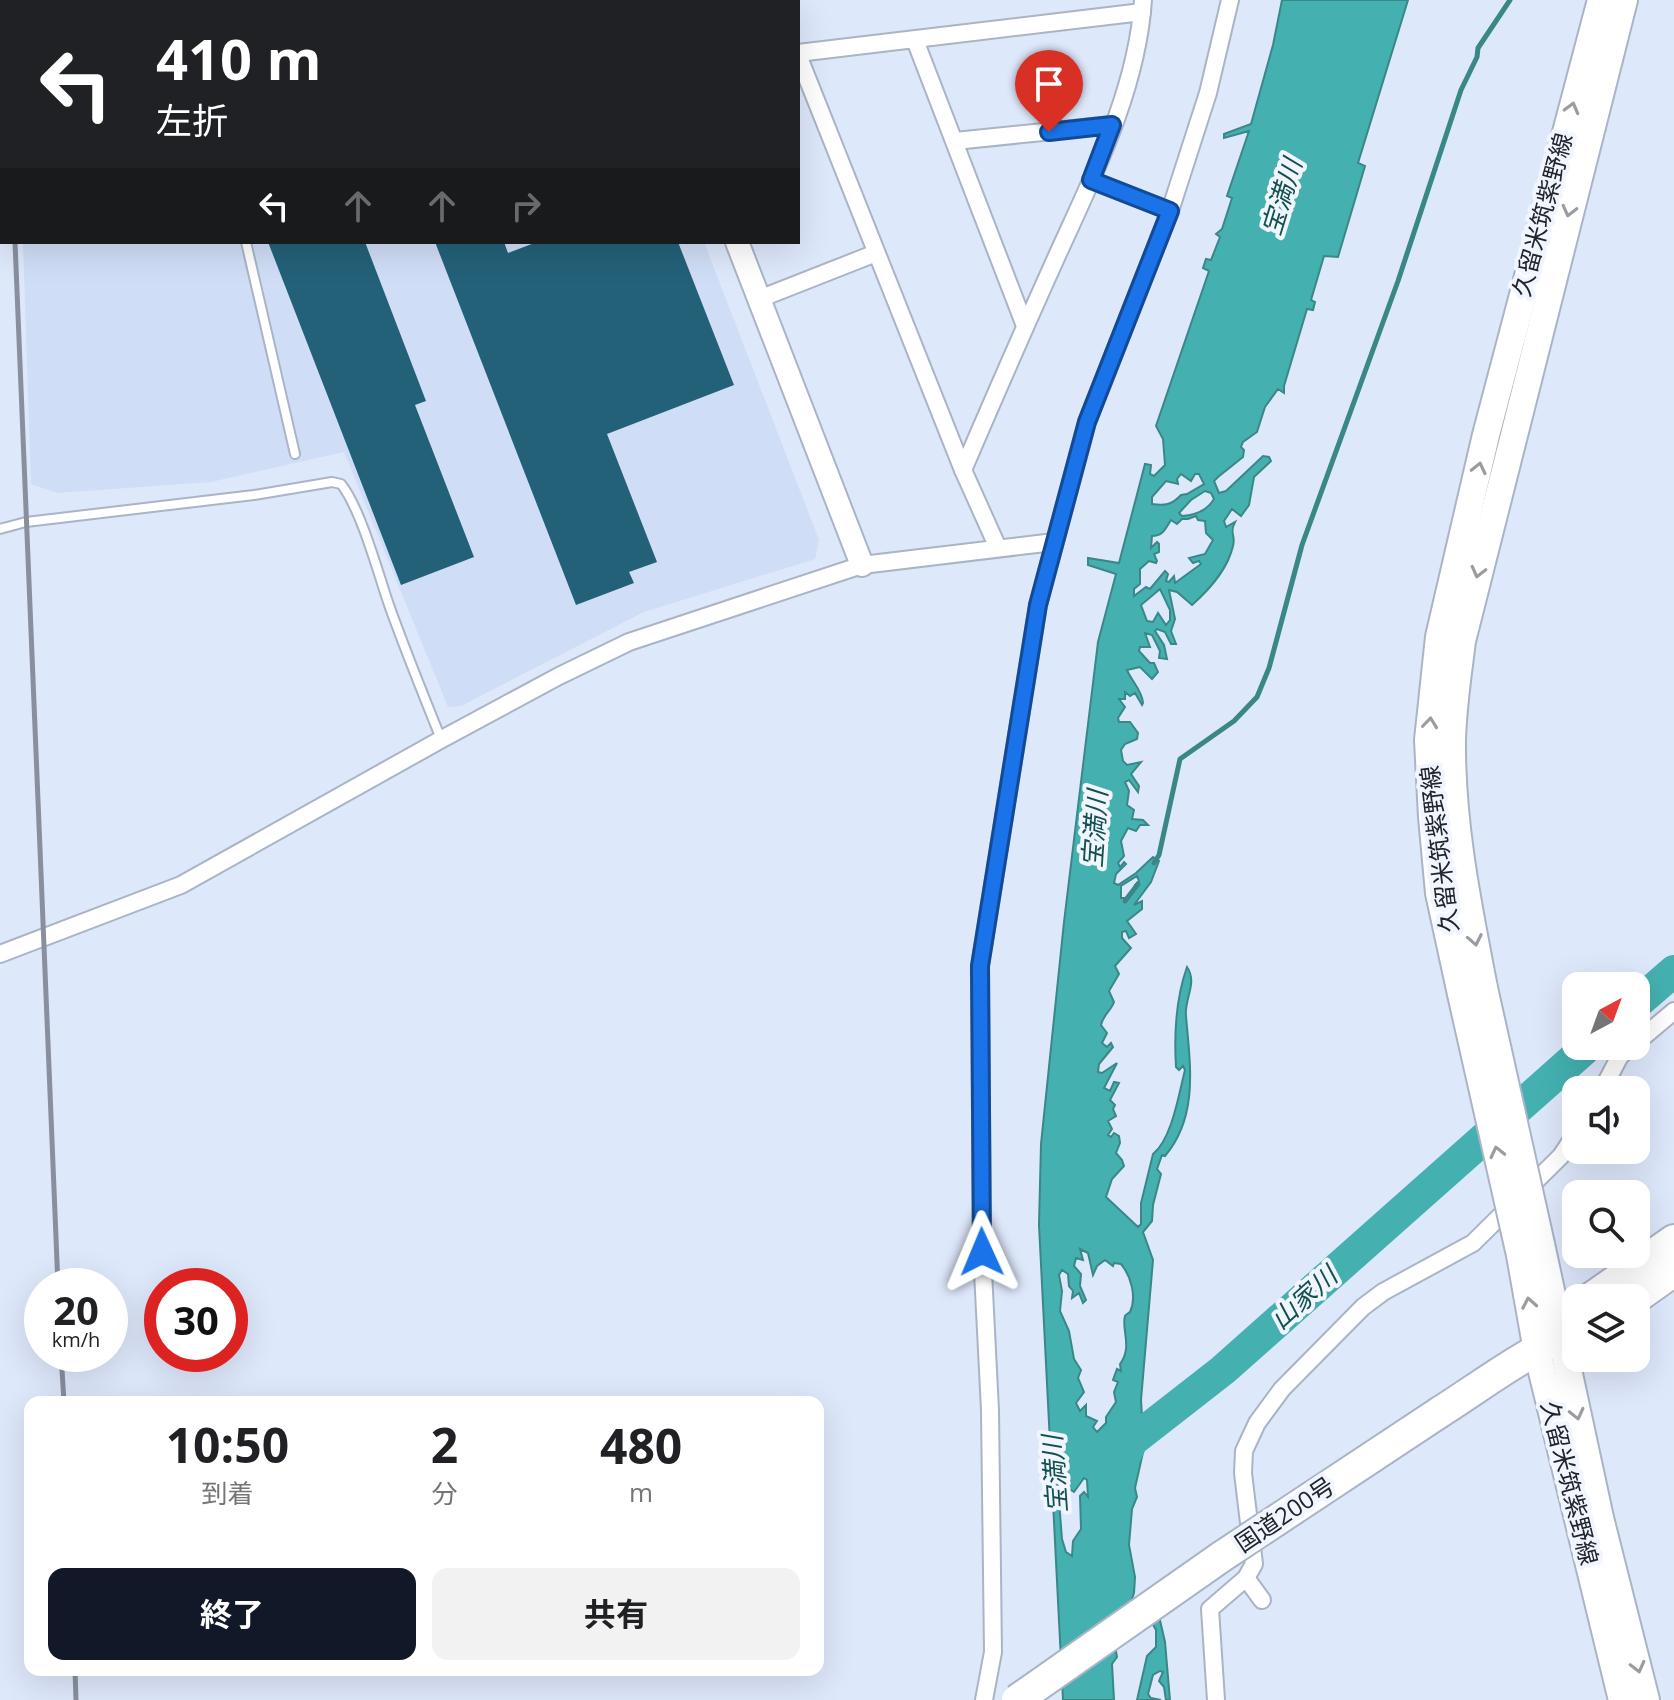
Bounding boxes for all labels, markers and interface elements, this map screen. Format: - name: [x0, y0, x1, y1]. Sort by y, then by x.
- text: 410 m: [156, 20, 322, 96]
- icon: left: [24, 32, 128, 136]
- pin: [1015, 50, 1083, 132]
- icon: arrive: [1027, 62, 1071, 106]
- text: 左折: [156, 96, 228, 145]
- one-way arrow: [1562, 101, 1579, 115]
- street label: 久留米筑紫野線: [1504, 129, 1579, 300]
- water label: 宝満川: [1252, 151, 1311, 239]
- icon: left: [252, 184, 296, 228]
- icon: ahead: [336, 184, 380, 228]
- icon: ahead: [420, 184, 464, 228]
- icon: right: [504, 184, 548, 228]
- one-way arrow: [1562, 204, 1579, 217]
- one-way arrow: [1470, 462, 1487, 475]
- one-way arrow: [1471, 564, 1488, 578]
- one-way arrow: [1421, 716, 1438, 729]
- street label: 久留米筑紫野線: [1412, 764, 1465, 935]
- water label: 宝満川: [1073, 786, 1115, 869]
- one-way arrow: [1465, 933, 1482, 946]
- north arrow: [1562, 972, 1650, 1060]
- map controls: [1562, 972, 1650, 1372]
- button: sound: [1562, 1076, 1650, 1164]
- one-way arrow: [1489, 1145, 1506, 1159]
- button: search: [1562, 1180, 1650, 1268]
- position arrow: [940, 1210, 1024, 1294]
- water label: 山家川: [1262, 1256, 1347, 1337]
- speed limit sign: 30: [144, 1268, 248, 1372]
- text: 20: [53, 1282, 99, 1337]
- button: layers: [1562, 1284, 1650, 1372]
- one-way arrow: [1521, 1296, 1538, 1310]
- text: km/h: [52, 1326, 100, 1353]
- street label: 久留米筑紫野線: [1534, 1397, 1607, 1568]
- one-way arrow: [1568, 1407, 1585, 1421]
- text: 10:50: [166, 1412, 289, 1477]
- text: 2: [431, 1412, 458, 1477]
- text: 480: [600, 1413, 682, 1478]
- water label: 宝満川: [1033, 1431, 1075, 1514]
- street label: 国道200号: [1228, 1468, 1340, 1559]
- text: m: [629, 1474, 653, 1510]
- text: 到着: [201, 1475, 253, 1511]
- text: 分: [432, 1475, 458, 1511]
- button: 終了: [48, 1568, 416, 1660]
- button: 共有: [432, 1568, 800, 1660]
- one-way arrow: [1628, 1660, 1645, 1673]

